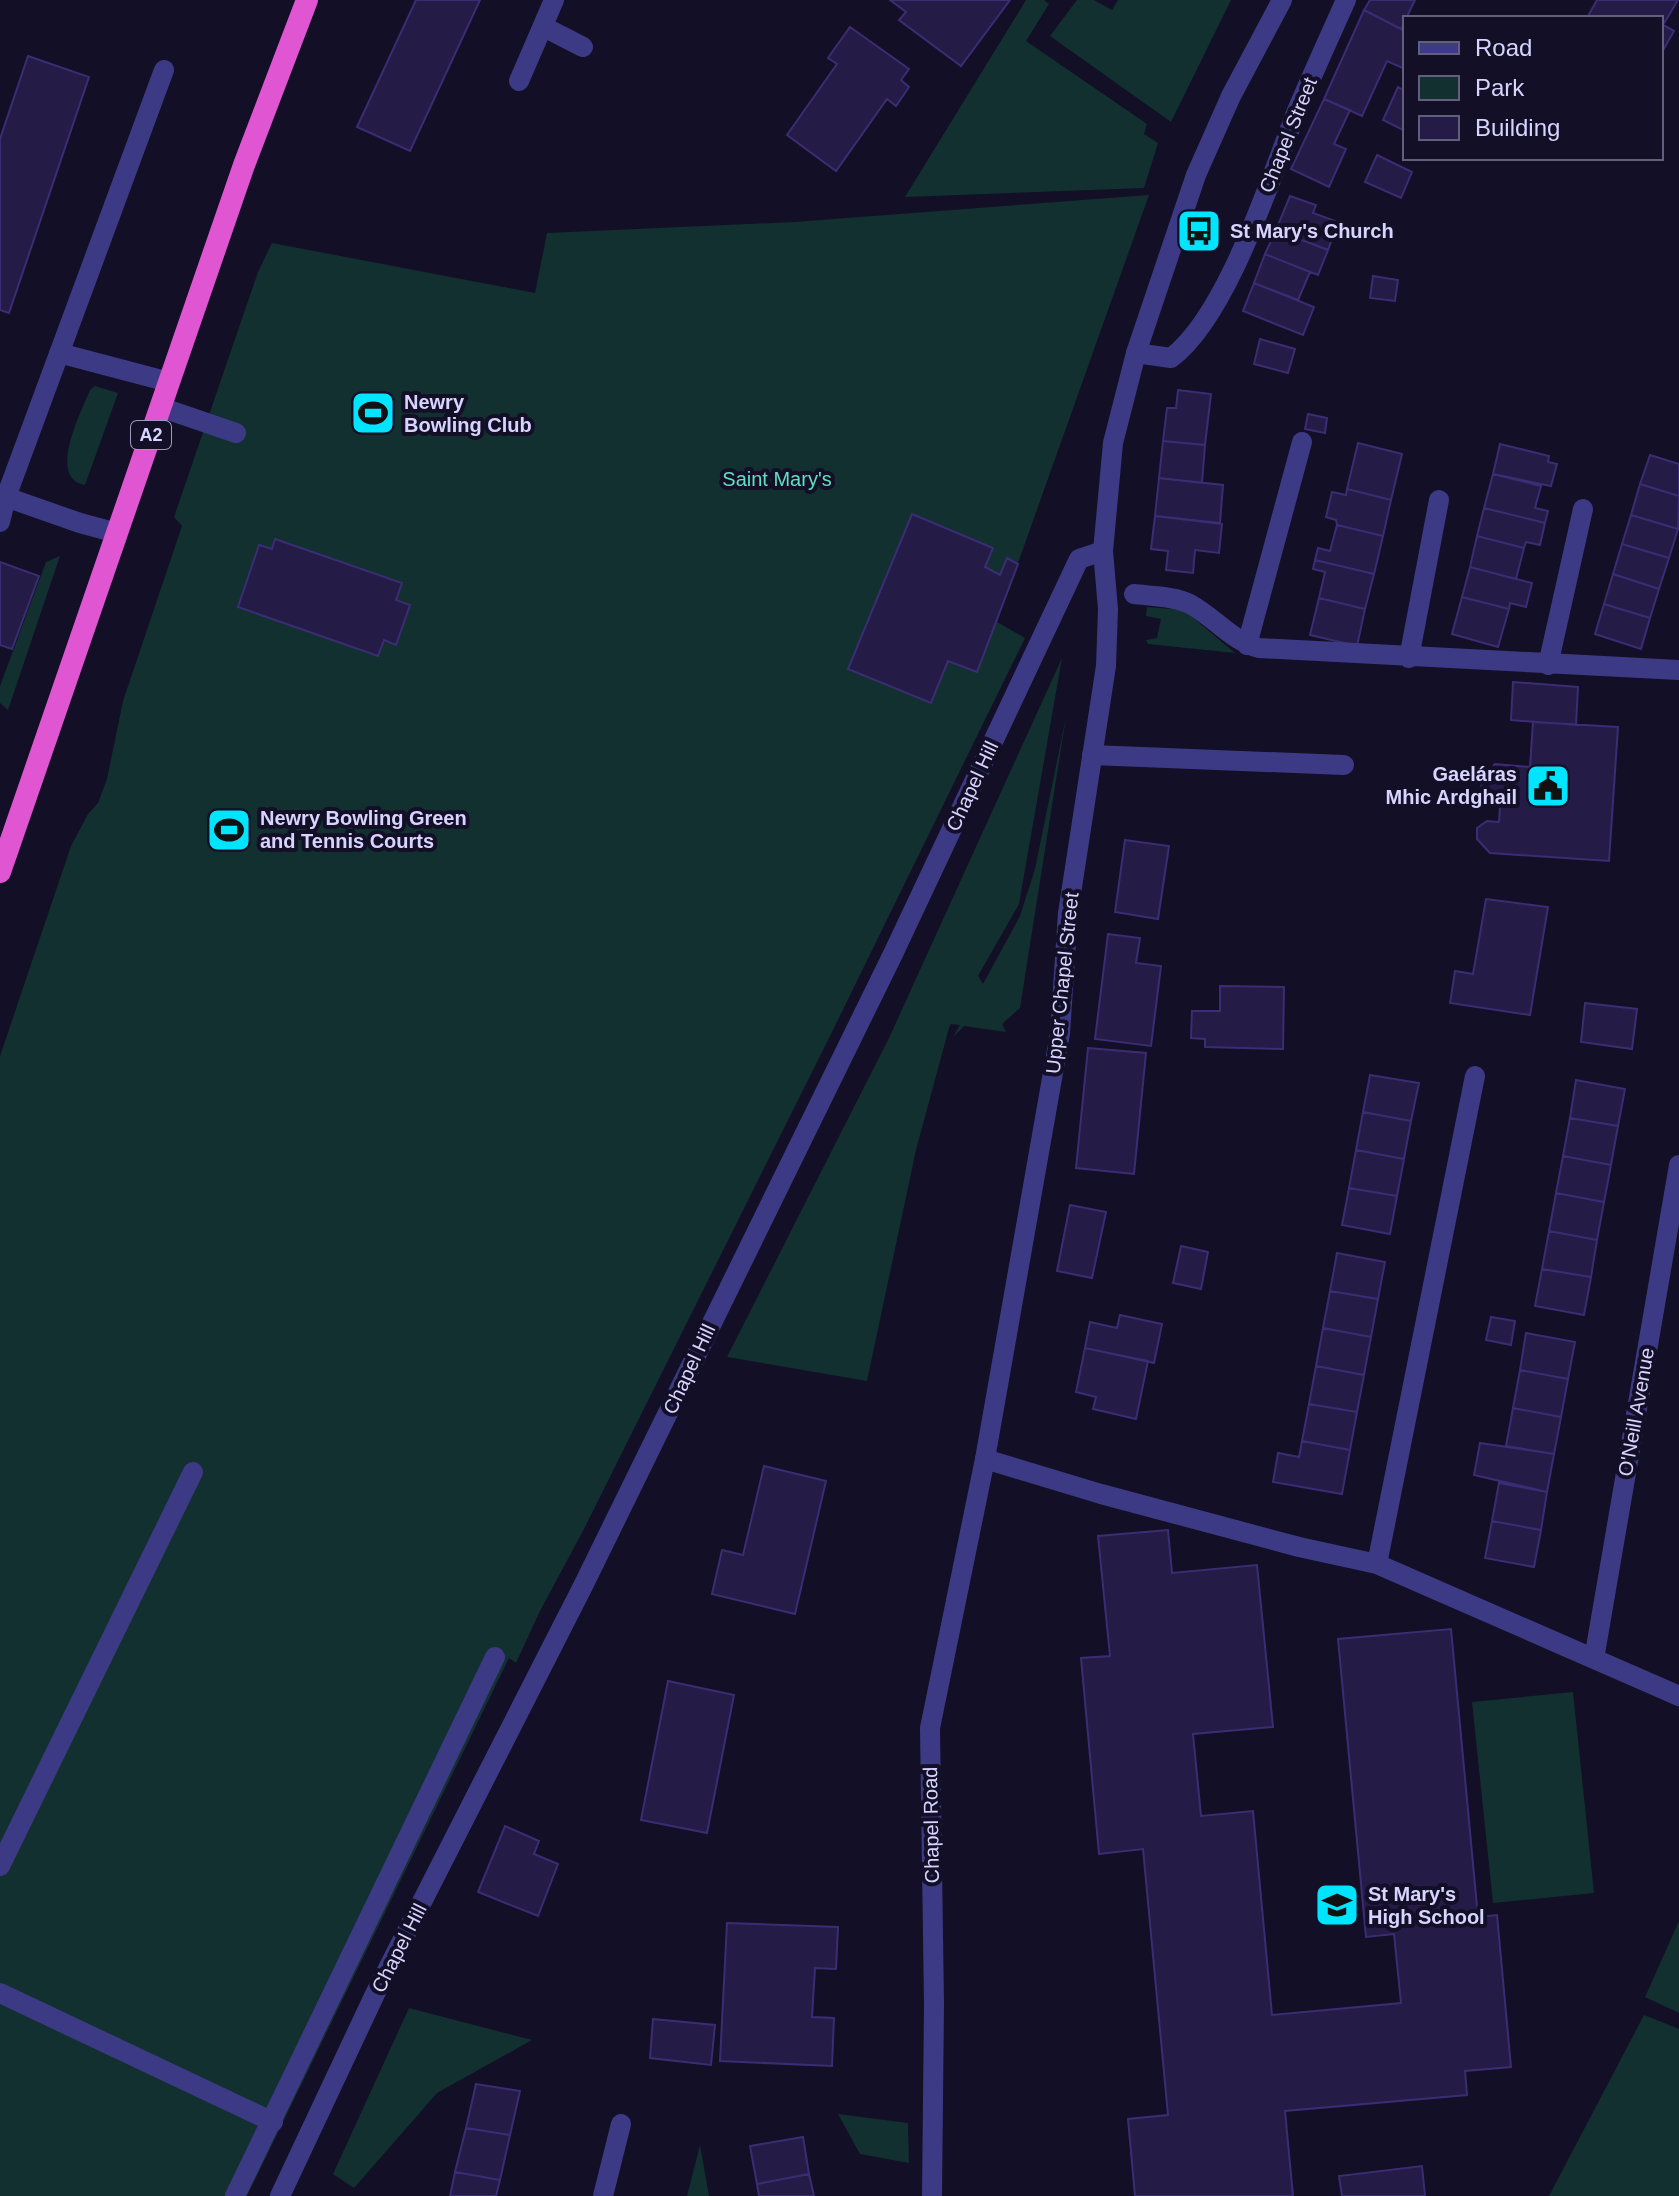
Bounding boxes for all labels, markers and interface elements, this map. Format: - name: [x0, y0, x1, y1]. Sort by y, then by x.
- legend: [1403, 16, 1663, 160]
- text: Road: [1475, 34, 1532, 61]
- street label: Chapel Street: [1255, 74, 1321, 196]
- text: Park: [1475, 74, 1525, 101]
- text: Building: [1475, 114, 1560, 141]
- bus stop icon: St Mary's Church: [1175, 207, 1223, 255]
- place label: St Mary's Church: [1230, 220, 1394, 242]
- sports icon: Newry Bowling Club: [349, 389, 397, 437]
- place label: Newry Bowling Club: [404, 391, 532, 436]
- road number: A2: [131, 421, 171, 449]
- park label: Saint Mary's: [722, 468, 832, 490]
- street label: Chapel Hill: [942, 738, 1002, 834]
- public building icon: Gaeláras Mhic Ardghail: [1524, 762, 1572, 810]
- place label: Gaeláras Mhic Ardghail: [1386, 763, 1517, 808]
- sports icon: Newry Bowling Green and Tennis Courts: [205, 806, 253, 854]
- place label: Newry Bowling Green and Tennis Courts: [260, 807, 467, 852]
- street label: Upper Chapel Street: [1042, 891, 1083, 1075]
- street label: Chapel Hill: [659, 1321, 719, 1417]
- street label: O'Neill Avenue: [1614, 1346, 1658, 1478]
- street label: Chapel Road: [919, 1766, 943, 1884]
- school or university icon: St Mary's High School: [1313, 1881, 1361, 1929]
- place label: St Mary's High School: [1368, 1883, 1485, 1928]
- street label: Chapel Hill: [367, 1900, 431, 1996]

